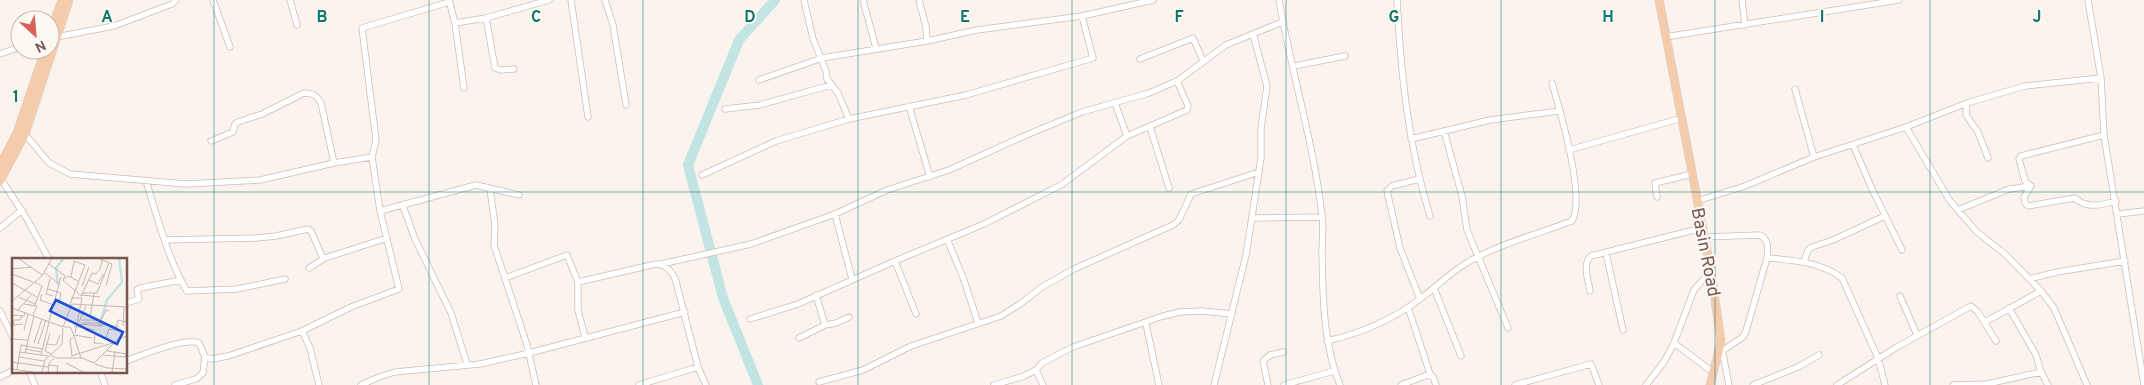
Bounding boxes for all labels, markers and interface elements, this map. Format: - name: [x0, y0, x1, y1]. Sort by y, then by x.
- text: A: [101, 8, 113, 28]
- text: B: [316, 8, 328, 28]
- text: C: [531, 8, 541, 28]
- text: D: [744, 8, 756, 28]
- text: E: [960, 8, 970, 28]
- text: F: [1174, 8, 1184, 28]
- text: G: [1389, 8, 1399, 28]
- text: H: [1602, 8, 1614, 28]
- text: I: [1820, 8, 1824, 28]
- text: J: [2033, 8, 2041, 28]
- north arrow: [10, 10, 60, 60]
- text: N: [32, 35, 48, 55]
- text: 1: [13, 88, 19, 108]
- street label: Basin Road: [1685, 206, 1724, 299]
- inset map: [12, 258, 128, 372]

